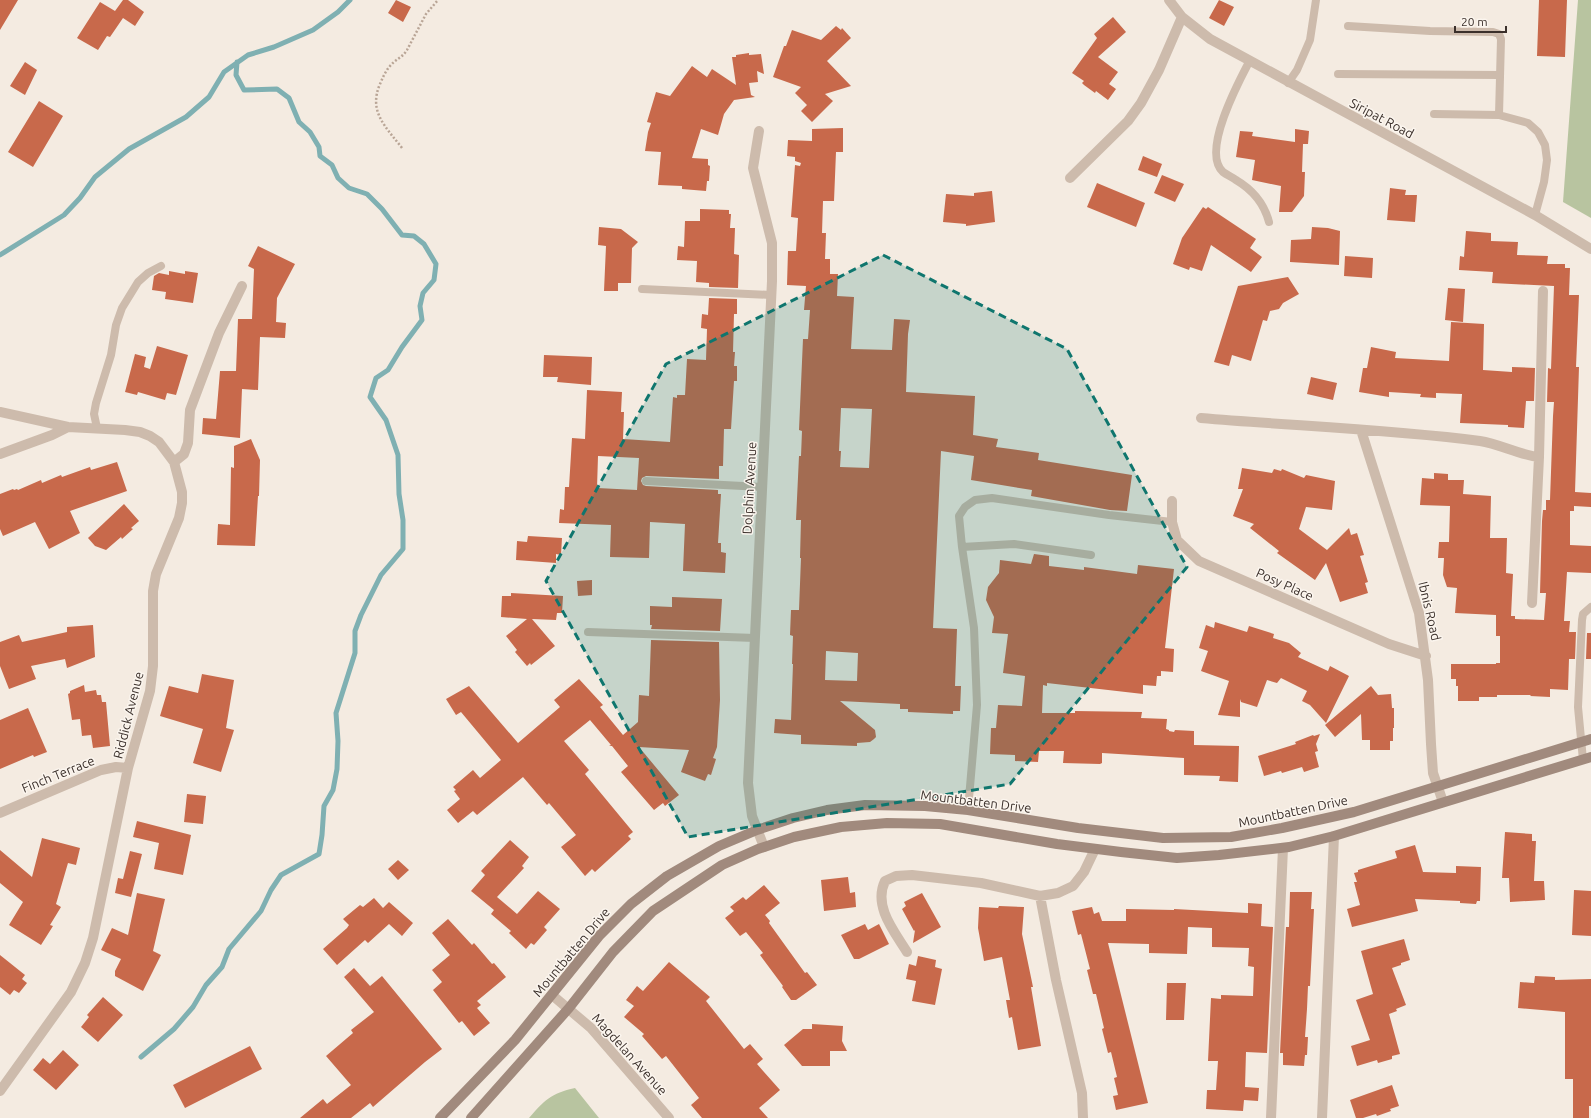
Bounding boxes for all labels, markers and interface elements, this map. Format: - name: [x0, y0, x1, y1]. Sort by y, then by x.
- scale bar: [1455, 8, 1506, 34]
- text: 20 m: [1461, 15, 1488, 28]
- street label: Siripat Road: [1348, 95, 1416, 141]
- street label: Dolphin Avenue: [740, 441, 758, 535]
- street label: Posy Place: [1254, 565, 1316, 603]
- street label: Ibnis Road: [1416, 580, 1444, 642]
- street label: Riddick Avenue: [110, 670, 146, 760]
- street label: Finch Terrace: [20, 753, 96, 795]
- street label: Mountbatten Drive: [920, 787, 1032, 815]
- street label: Mountbatten Drive: [1237, 793, 1349, 829]
- street label: Mountbatten Drive: [530, 905, 612, 999]
- street label: Magdelan Avenue: [590, 1010, 670, 1098]

